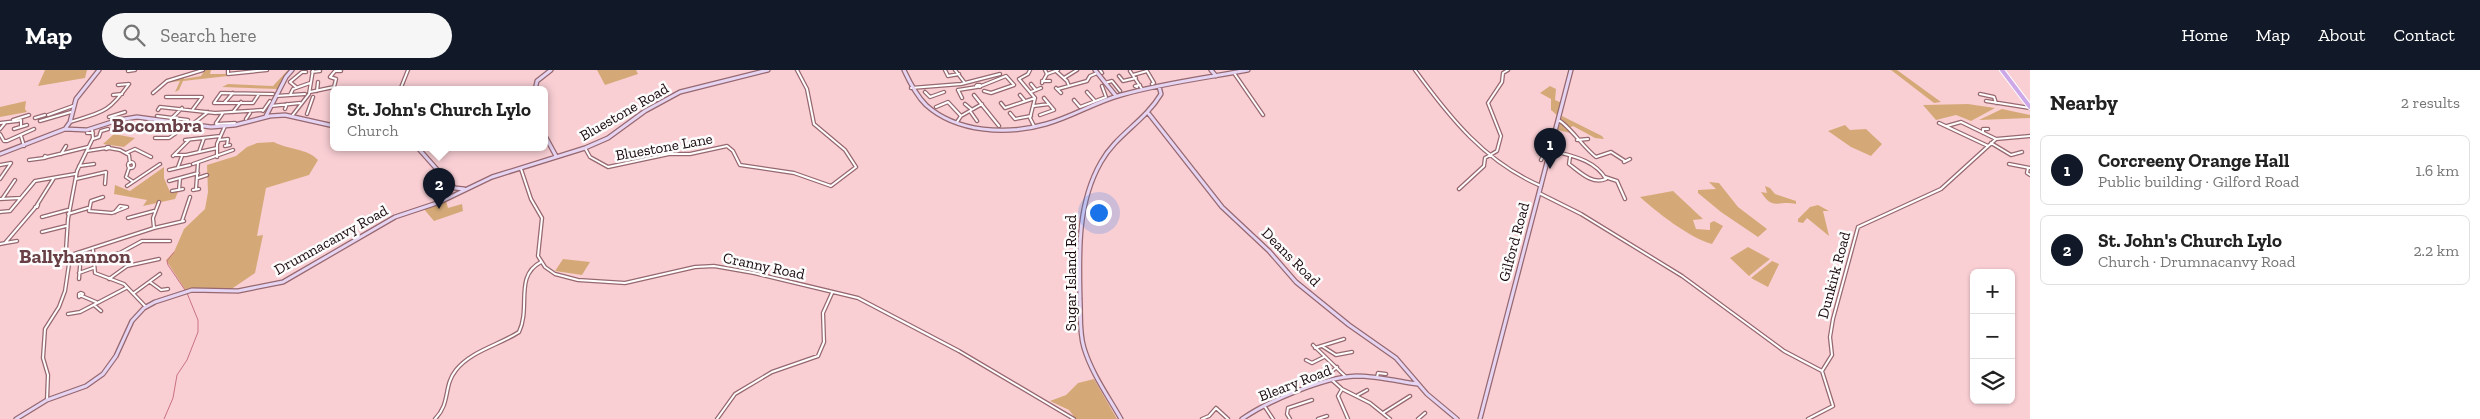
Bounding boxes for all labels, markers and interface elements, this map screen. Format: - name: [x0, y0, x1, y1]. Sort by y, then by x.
- search box: [102, 13, 452, 58]
- text: Map: [25, 21, 72, 50]
- icon: search: [120, 21, 148, 49]
- text: Search here: [160, 24, 257, 47]
- text: Home: [2181, 24, 2228, 46]
- text: Map: [2256, 24, 2290, 46]
- text: About: [2318, 24, 2365, 46]
- text: Contact: [2393, 24, 2455, 46]
- street label: Bluestone Road: [576, 79, 672, 145]
- popup: [330, 86, 548, 151]
- text: Nearby: [2050, 90, 2118, 115]
- text: 2 results: [2401, 93, 2460, 112]
- text: St. John's Church Lylo: [347, 98, 531, 121]
- district label: Bocombra: [112, 113, 202, 137]
- text: Church: [347, 121, 398, 140]
- pin: 1: [1534, 128, 1566, 169]
- street label: Bluestone Lane: [614, 130, 714, 164]
- text: Corcreeny Orange Hall: [2098, 149, 2289, 172]
- text: 1: [2064, 161, 2070, 180]
- text: 1.6 km: [2416, 161, 2459, 180]
- pin: 2: [423, 168, 455, 209]
- text: Public building · Gilford Road: [2098, 172, 2299, 191]
- your location: [1086, 200, 1112, 226]
- street label: Gilford Road: [1495, 200, 1533, 284]
- street label: Drumnacanvy Road: [271, 201, 392, 279]
- street label: Sugar Island Road: [1062, 214, 1080, 331]
- street label: Deans Road: [1258, 224, 1325, 291]
- street label: Dunkirk Road: [1814, 229, 1854, 320]
- text: St. John's Church Lylo: [2098, 229, 2282, 252]
- text: 2: [2063, 241, 2071, 260]
- text: 2.2 km: [2413, 241, 2459, 260]
- district label: Ballyhannon: [19, 244, 131, 268]
- street label: Cranny Road: [722, 249, 807, 284]
- text: Church · Drumnacanvy Road: [2098, 252, 2296, 271]
- map controls: [1970, 269, 2015, 404]
- button: +: [1970, 269, 2015, 314]
- button: −: [1970, 314, 2015, 359]
- button: layers: [1970, 359, 2015, 404]
- street label: Bleary Road: [1256, 361, 1335, 405]

